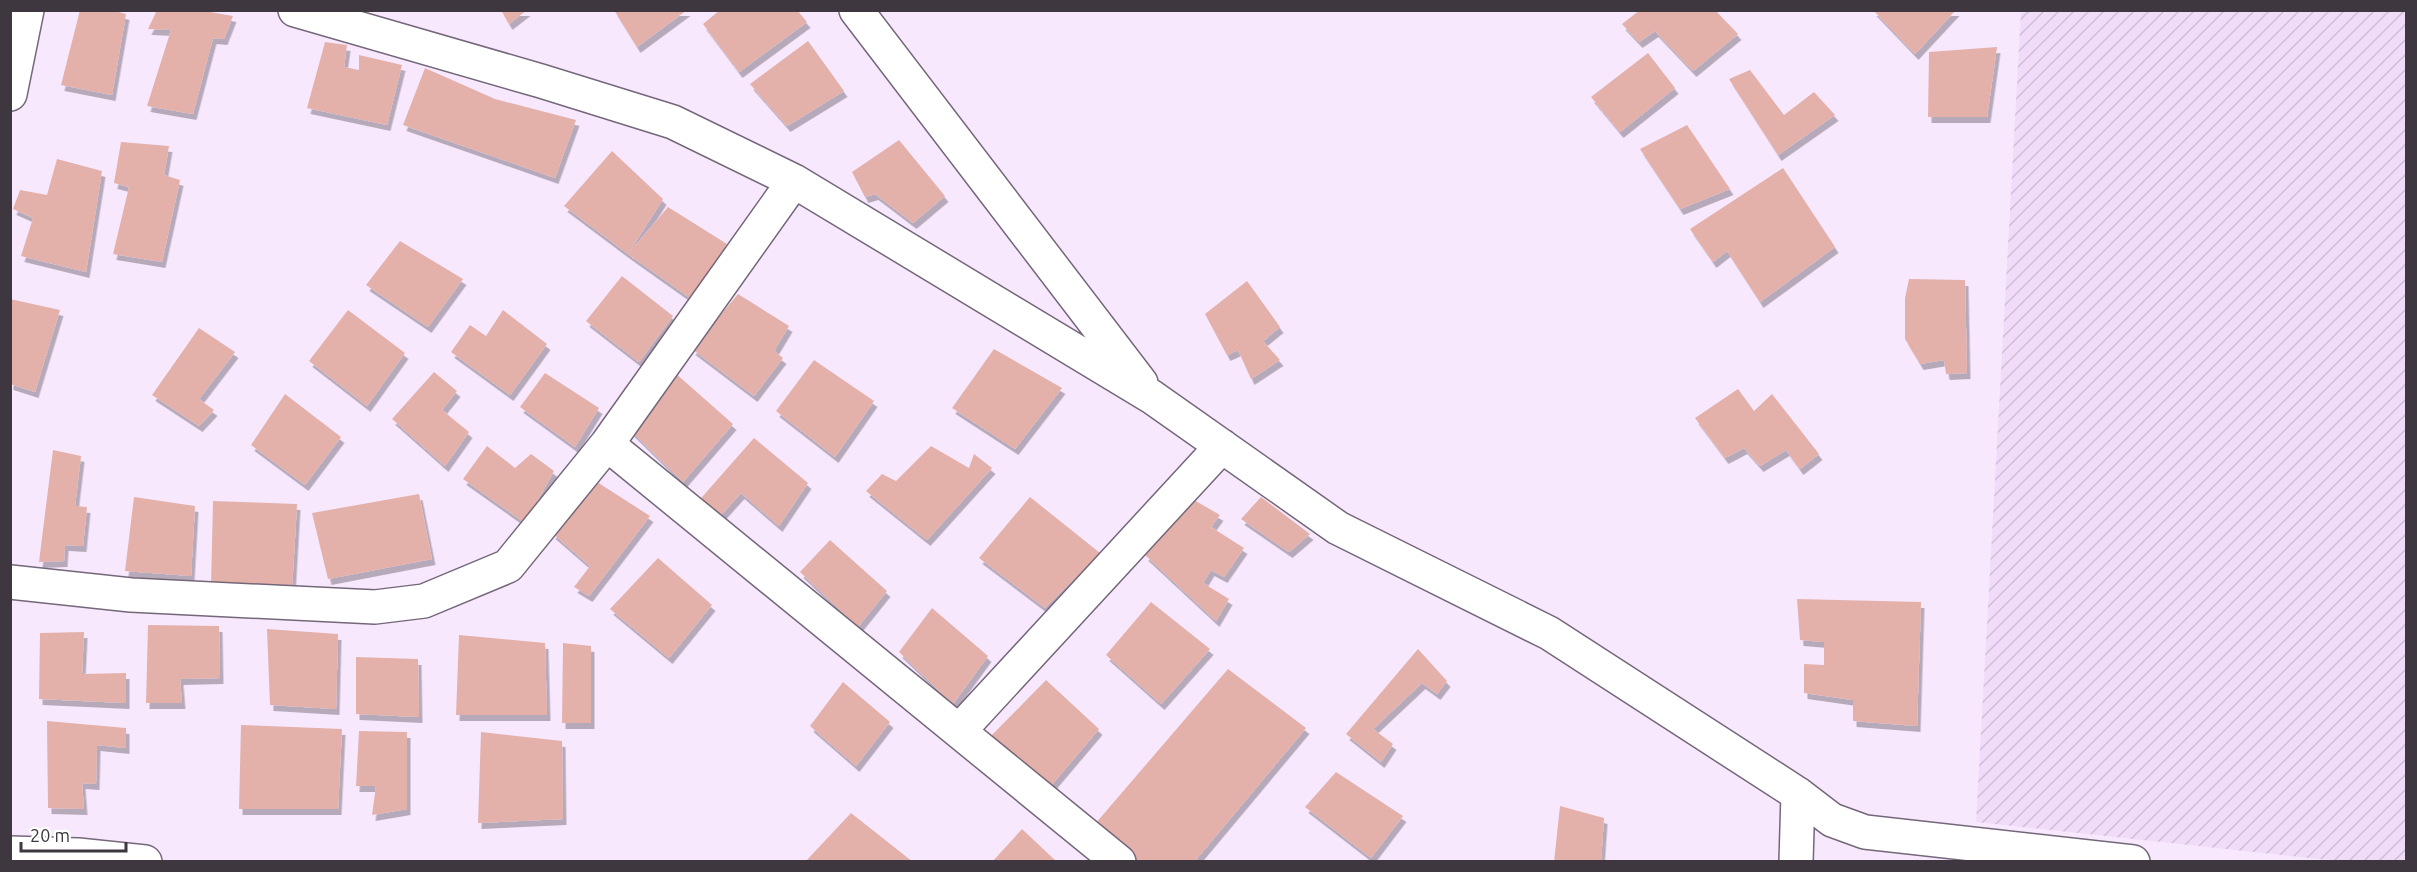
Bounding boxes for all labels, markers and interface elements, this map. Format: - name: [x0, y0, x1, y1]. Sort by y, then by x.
- scale bar: [21, 815, 126, 853]
- text: 20 m: [30, 825, 70, 845]

